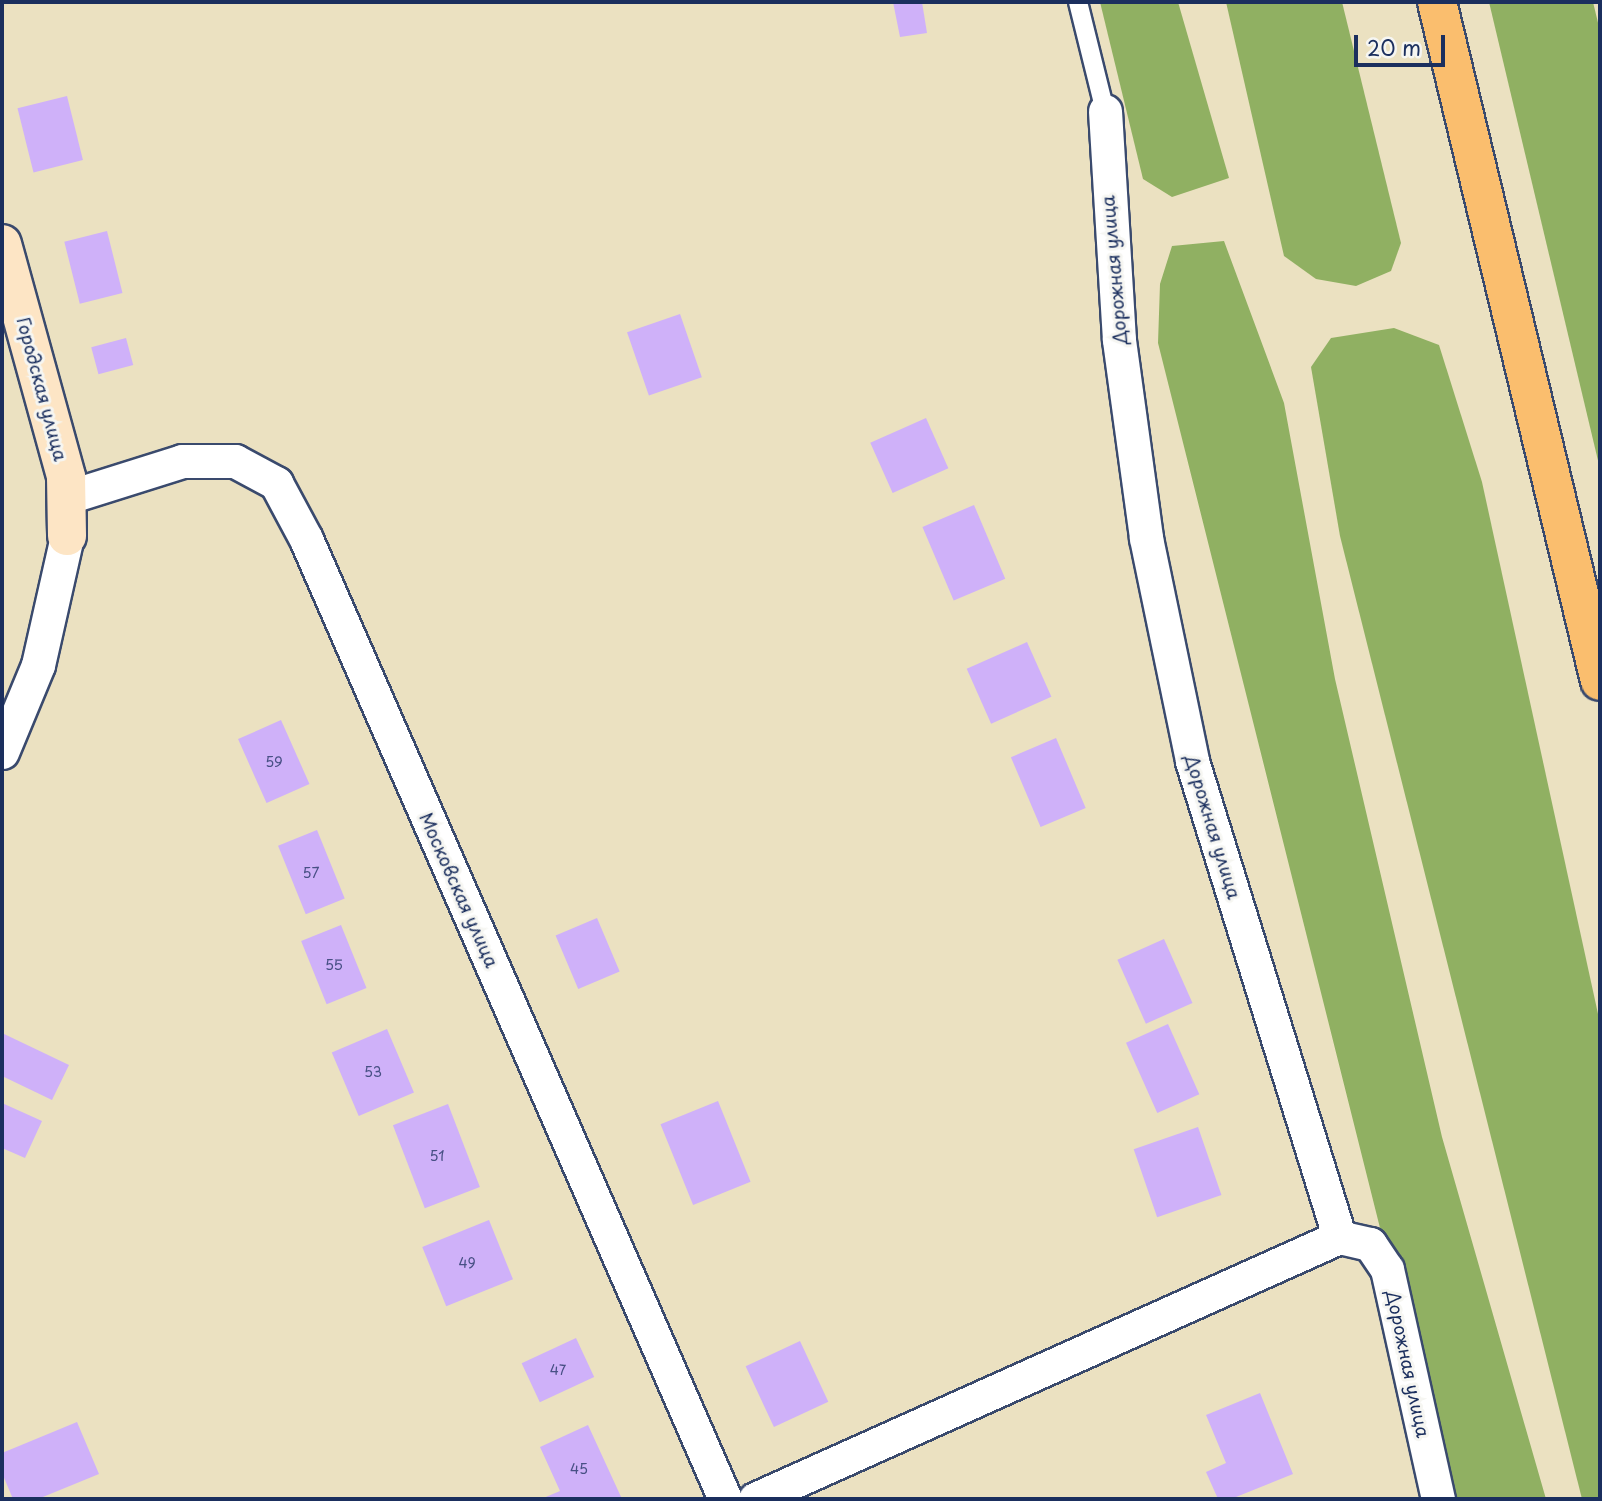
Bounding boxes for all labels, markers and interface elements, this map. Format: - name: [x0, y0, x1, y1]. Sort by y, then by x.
- scale bar: [1357, 21, 1448, 65]
- text: 20 m: [1367, 31, 1421, 63]
- street label: Дорожная улица: [1097, 194, 1131, 346]
- street label: Городская улица: [12, 314, 72, 464]
- street label: Дорожная улица: [1181, 752, 1245, 902]
- house number: 59: [265, 754, 283, 770]
- street label: Московская улица: [415, 809, 503, 971]
- house number: 57: [303, 865, 319, 881]
- house number: 55: [325, 957, 343, 973]
- house number: 53: [364, 1064, 382, 1080]
- house number: 51: [430, 1148, 444, 1164]
- house number: 49: [458, 1255, 476, 1271]
- street label: Дорожная улица: [1382, 1288, 1434, 1440]
- house number: 47: [550, 1362, 566, 1378]
- house number: 45: [570, 1461, 588, 1477]

